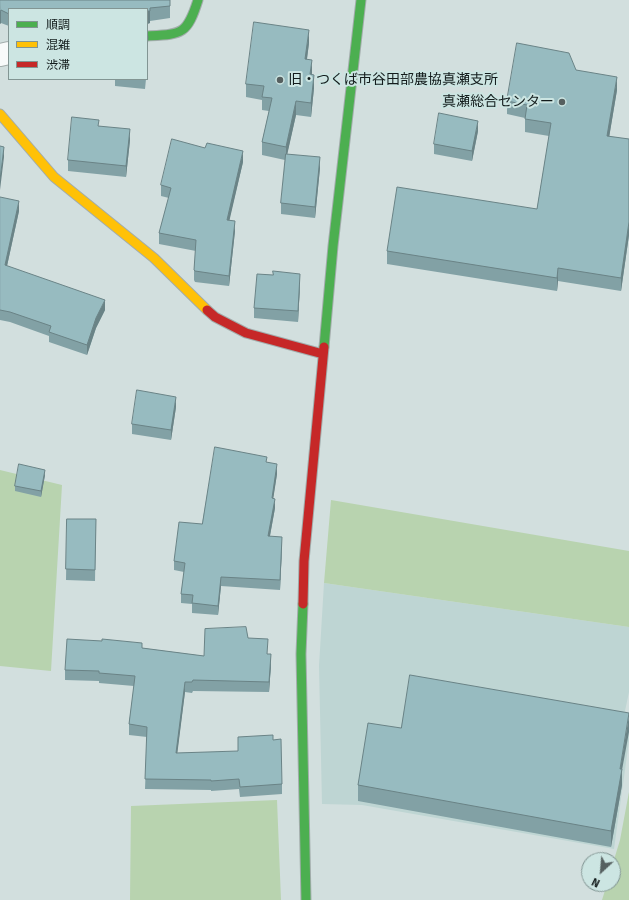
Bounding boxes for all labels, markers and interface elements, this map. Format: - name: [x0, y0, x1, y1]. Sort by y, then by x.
- legend: [8, 8, 148, 80]
- text: 順調: [46, 18, 70, 33]
- text: 混雑: [46, 38, 70, 53]
- text: 渋滞: [46, 58, 70, 73]
- place label: 旧・つくば市谷田部農協真瀬支所: [288, 72, 498, 88]
- marker: 旧・つくば市谷田部農協真瀬支所: [275, 75, 285, 85]
- place label: 真瀬総合センター: [442, 94, 554, 110]
- marker: 真瀬総合センター: [557, 97, 567, 107]
- north arrow: [581, 852, 621, 892]
- text: N: [590, 875, 602, 890]

